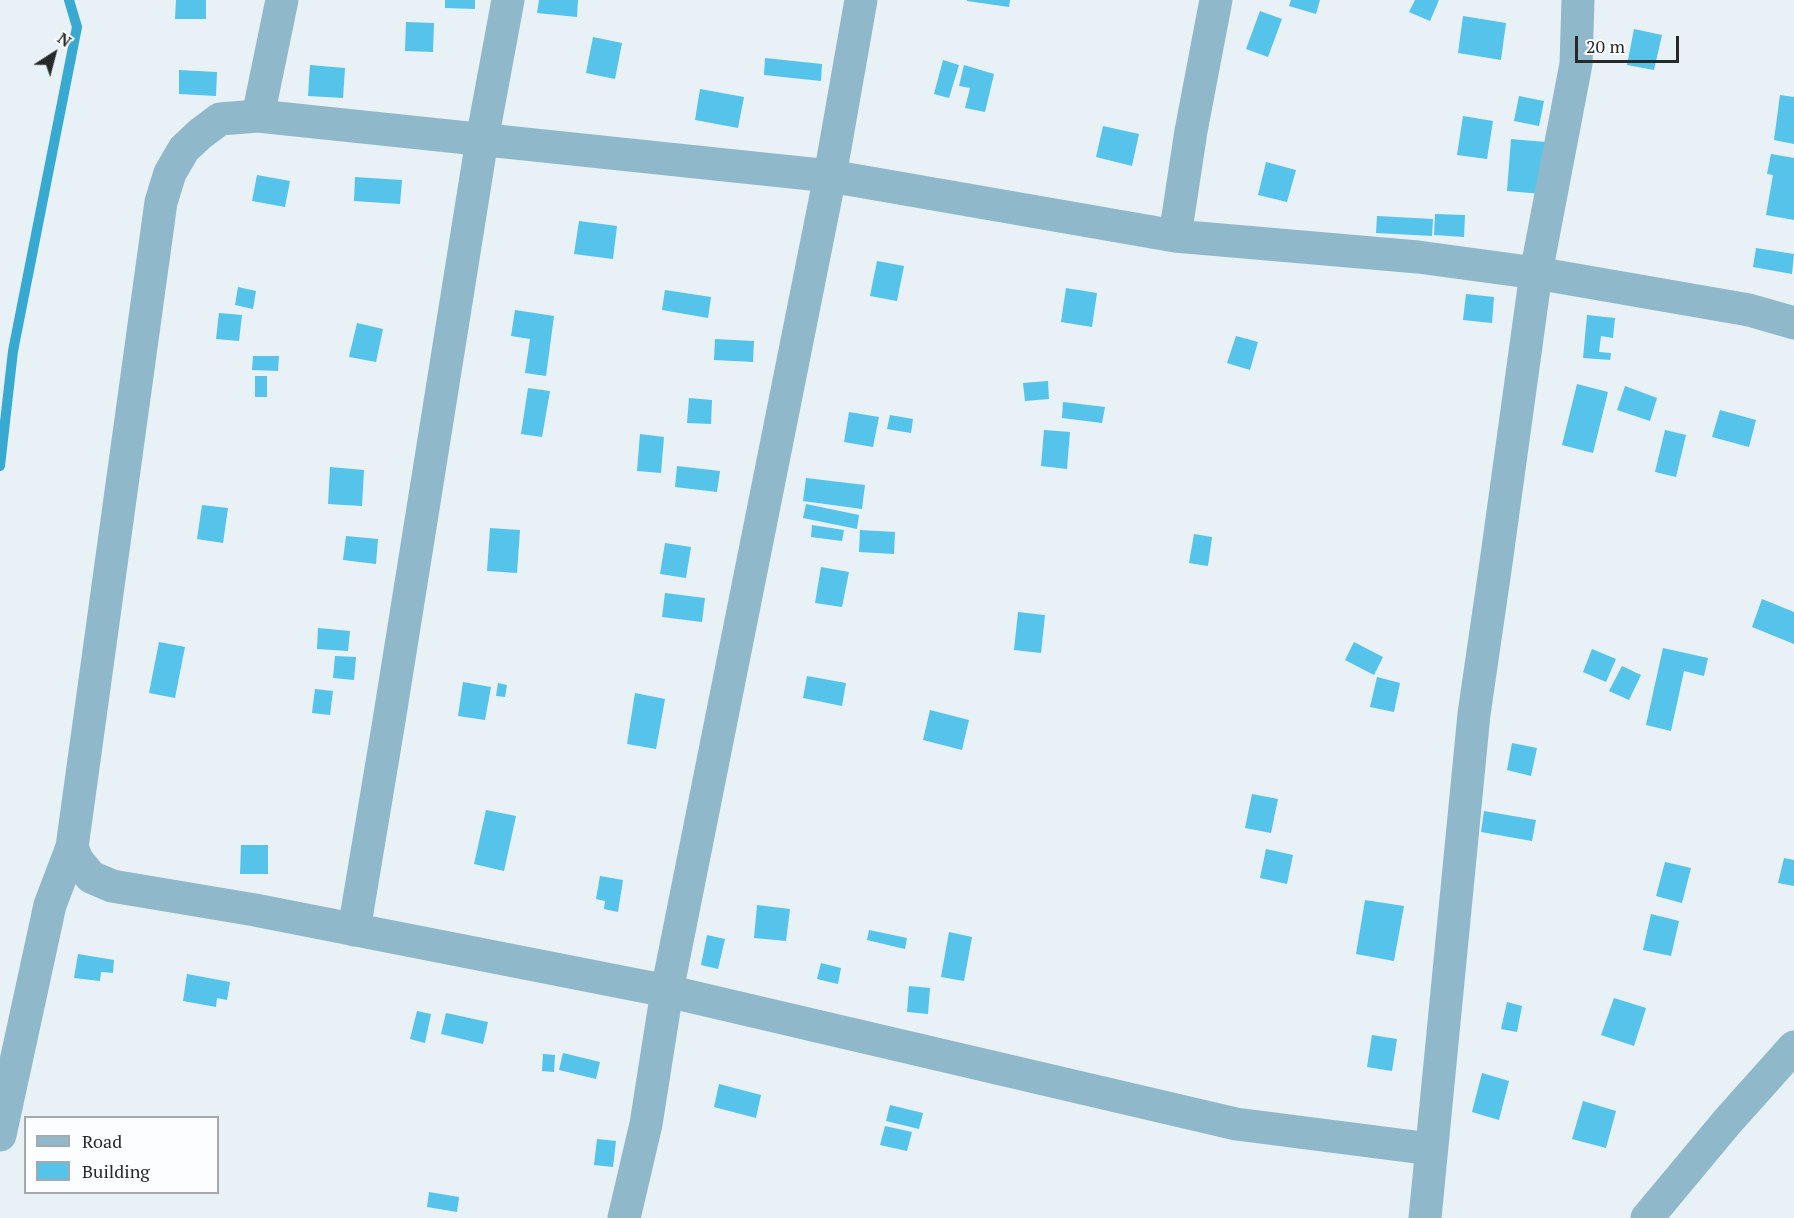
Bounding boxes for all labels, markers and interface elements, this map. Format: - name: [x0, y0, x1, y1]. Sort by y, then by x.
- north arrow: [24, 24, 84, 84]
- scale bar: [1578, 24, 1682, 62]
- text: N: [53, 27, 76, 52]
- text: 20 m: [1586, 34, 1625, 58]
- legend: [24, 1116, 219, 1194]
- text: Road: [82, 1129, 122, 1153]
- text: Building: [82, 1159, 150, 1183]

